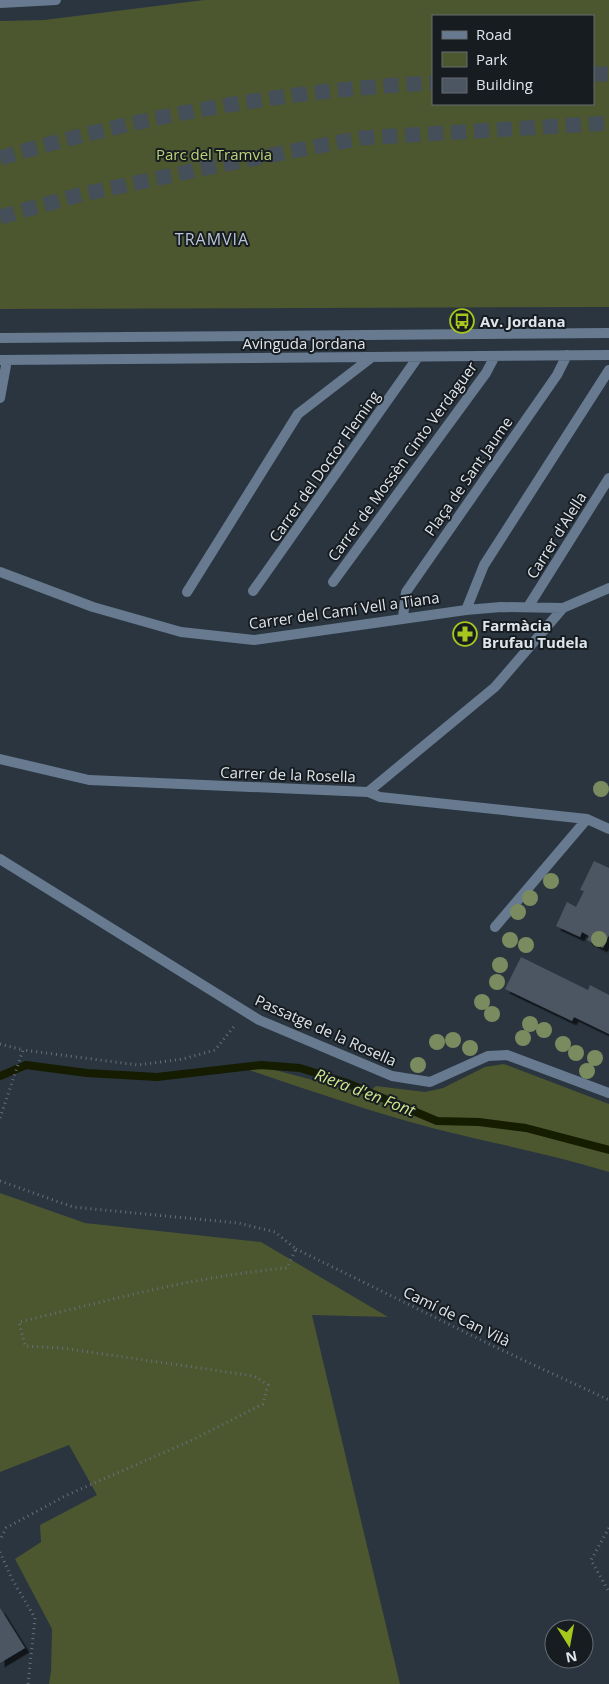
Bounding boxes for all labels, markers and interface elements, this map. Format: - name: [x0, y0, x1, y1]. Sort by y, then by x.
- legend: [432, 15, 594, 105]
- text: Road: [476, 24, 512, 44]
- text: Park: [476, 49, 507, 69]
- text: Building: [476, 74, 533, 94]
- park label: Parc del Tramvia: [156, 144, 272, 164]
- district label: TRAMVIA: [175, 228, 249, 250]
- bus stop icon: Av. Jordana: [449, 308, 475, 334]
- place label: Av. Jordana: [480, 311, 566, 331]
- street label: Avinguda Jordana: [243, 333, 365, 353]
- street label: Carrer de Mossèn Cinto Verdaguer: [323, 357, 481, 565]
- street label: Carrer del Doctor Fleming: [264, 386, 384, 546]
- street label: Plaça de Sant Jaume: [419, 413, 517, 539]
- street label: Carrer d'Alella: [521, 488, 591, 582]
- street label: Carrer del Camí Vell a Tiana: [247, 587, 441, 633]
- place label: Farmàcia Brufau Tudela: [482, 615, 588, 652]
- pharmacy icon: Farmàcia Brufau Tudela: [452, 621, 478, 647]
- street label: Carrer de la Rosella: [220, 762, 356, 786]
- street label: Passatge de la Rosella: [252, 990, 400, 1070]
- water label: Riera d'en Font: [312, 1063, 419, 1121]
- street label: Camí de Can Vilà: [400, 1281, 514, 1351]
- north arrow: [544, 1619, 594, 1669]
- text: N: [564, 1647, 579, 1668]

